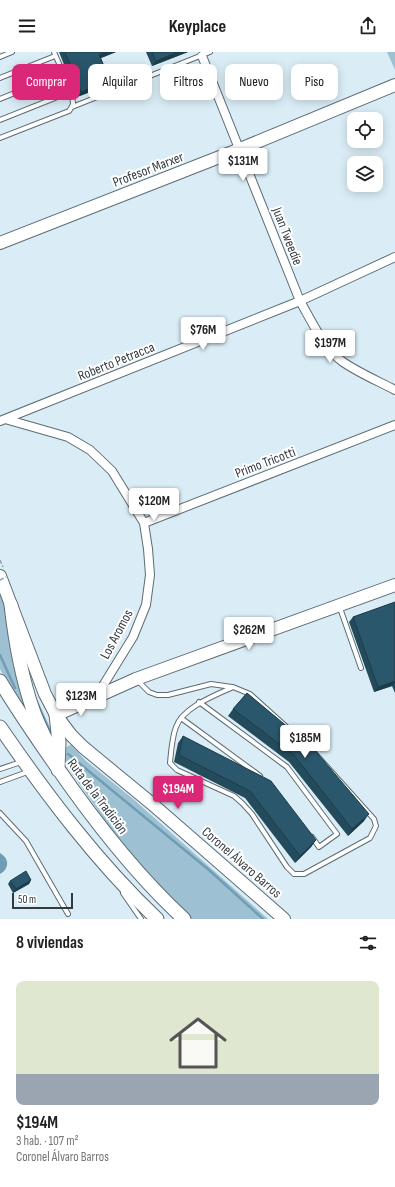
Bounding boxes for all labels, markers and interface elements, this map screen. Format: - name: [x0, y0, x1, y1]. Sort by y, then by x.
- icon: menu: [16, 15, 38, 37]
- icon: share: [357, 15, 379, 37]
- text: Keyplace: [169, 16, 226, 37]
- chip: Comprar: [12, 64, 80, 100]
- chip: Alquilar: [88, 64, 152, 100]
- chip: Filtros: [160, 64, 217, 100]
- chip: Nuevo: [225, 64, 283, 100]
- chip: Piso: [291, 64, 338, 100]
- map controls: [347, 112, 383, 192]
- button: locate: [347, 112, 383, 148]
- street label: Profesor Marxer: [110, 148, 186, 191]
- pin: $131M: [215, 148, 271, 182]
- text: $131M: [228, 153, 258, 169]
- button: layers: [347, 156, 383, 192]
- street label: Juan Tweedie: [268, 204, 306, 267]
- pin: $76M: [179, 317, 227, 351]
- text: $76M: [190, 322, 216, 338]
- pin: $197M: [302, 330, 358, 364]
- text: $197M: [314, 335, 346, 351]
- street label: Roberto Petracca: [75, 338, 157, 385]
- street label: Primo Tricotti: [233, 443, 298, 482]
- pin: $120M: [126, 488, 182, 522]
- text: $120M: [138, 493, 170, 509]
- street label: Los Aromos: [96, 607, 137, 662]
- pin: $262M: [221, 617, 277, 651]
- text: $262M: [233, 622, 265, 638]
- pin: $123M: [53, 683, 109, 717]
- text: $123M: [65, 688, 97, 704]
- pin: $185M: [277, 725, 333, 759]
- text: $185M: [289, 730, 321, 746]
- street label: Ruta de la Tradición: [64, 755, 132, 837]
- pin: $194M: [150, 776, 206, 810]
- text: $194M: [162, 781, 194, 797]
- street label: Coronel Álvaro Barros: [198, 823, 285, 902]
- scale bar: [12, 891, 73, 910]
- text: 50 m: [18, 893, 36, 906]
- icon: filters: [357, 932, 379, 954]
- text: 8 viviendas: [16, 933, 84, 953]
- icon: home: [162, 1007, 234, 1079]
- text: $194M: [16, 1113, 58, 1133]
- text: 3 hab. · 107 m²: [16, 1133, 79, 1149]
- text: Coronel Álvaro Barros: [16, 1149, 109, 1165]

